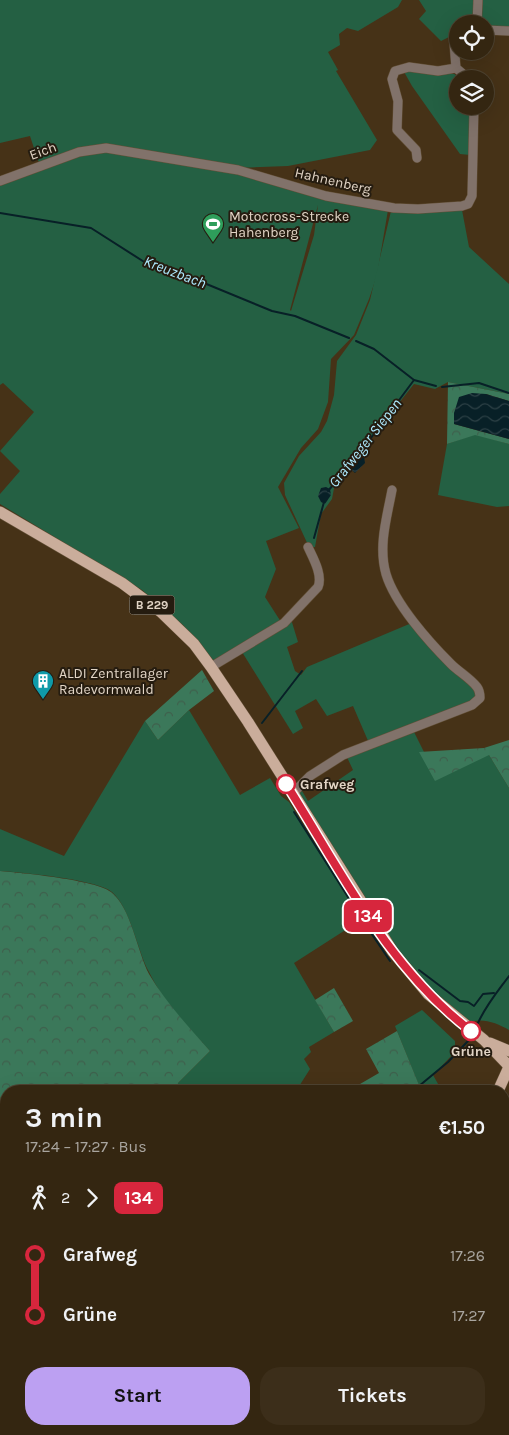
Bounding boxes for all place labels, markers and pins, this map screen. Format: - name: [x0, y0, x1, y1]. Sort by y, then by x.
- place label: Motocross-Strecke Hahenberg: [229, 208, 349, 241]
- sports icon: Motocross-Strecke Hahenberg: [201, 212, 225, 243]
- place label: ALDI Zentrallager Radevormwald: [59, 665, 169, 698]
- building icon: ALDI Zentrallager Radevormwald: [31, 669, 55, 700]
- marker: Grafweg: [276, 774, 296, 794]
- place label: Grafweg: [300, 776, 355, 793]
- marker: Grüne: [461, 1021, 481, 1041]
- place label: Grüne: [451, 1043, 491, 1060]

